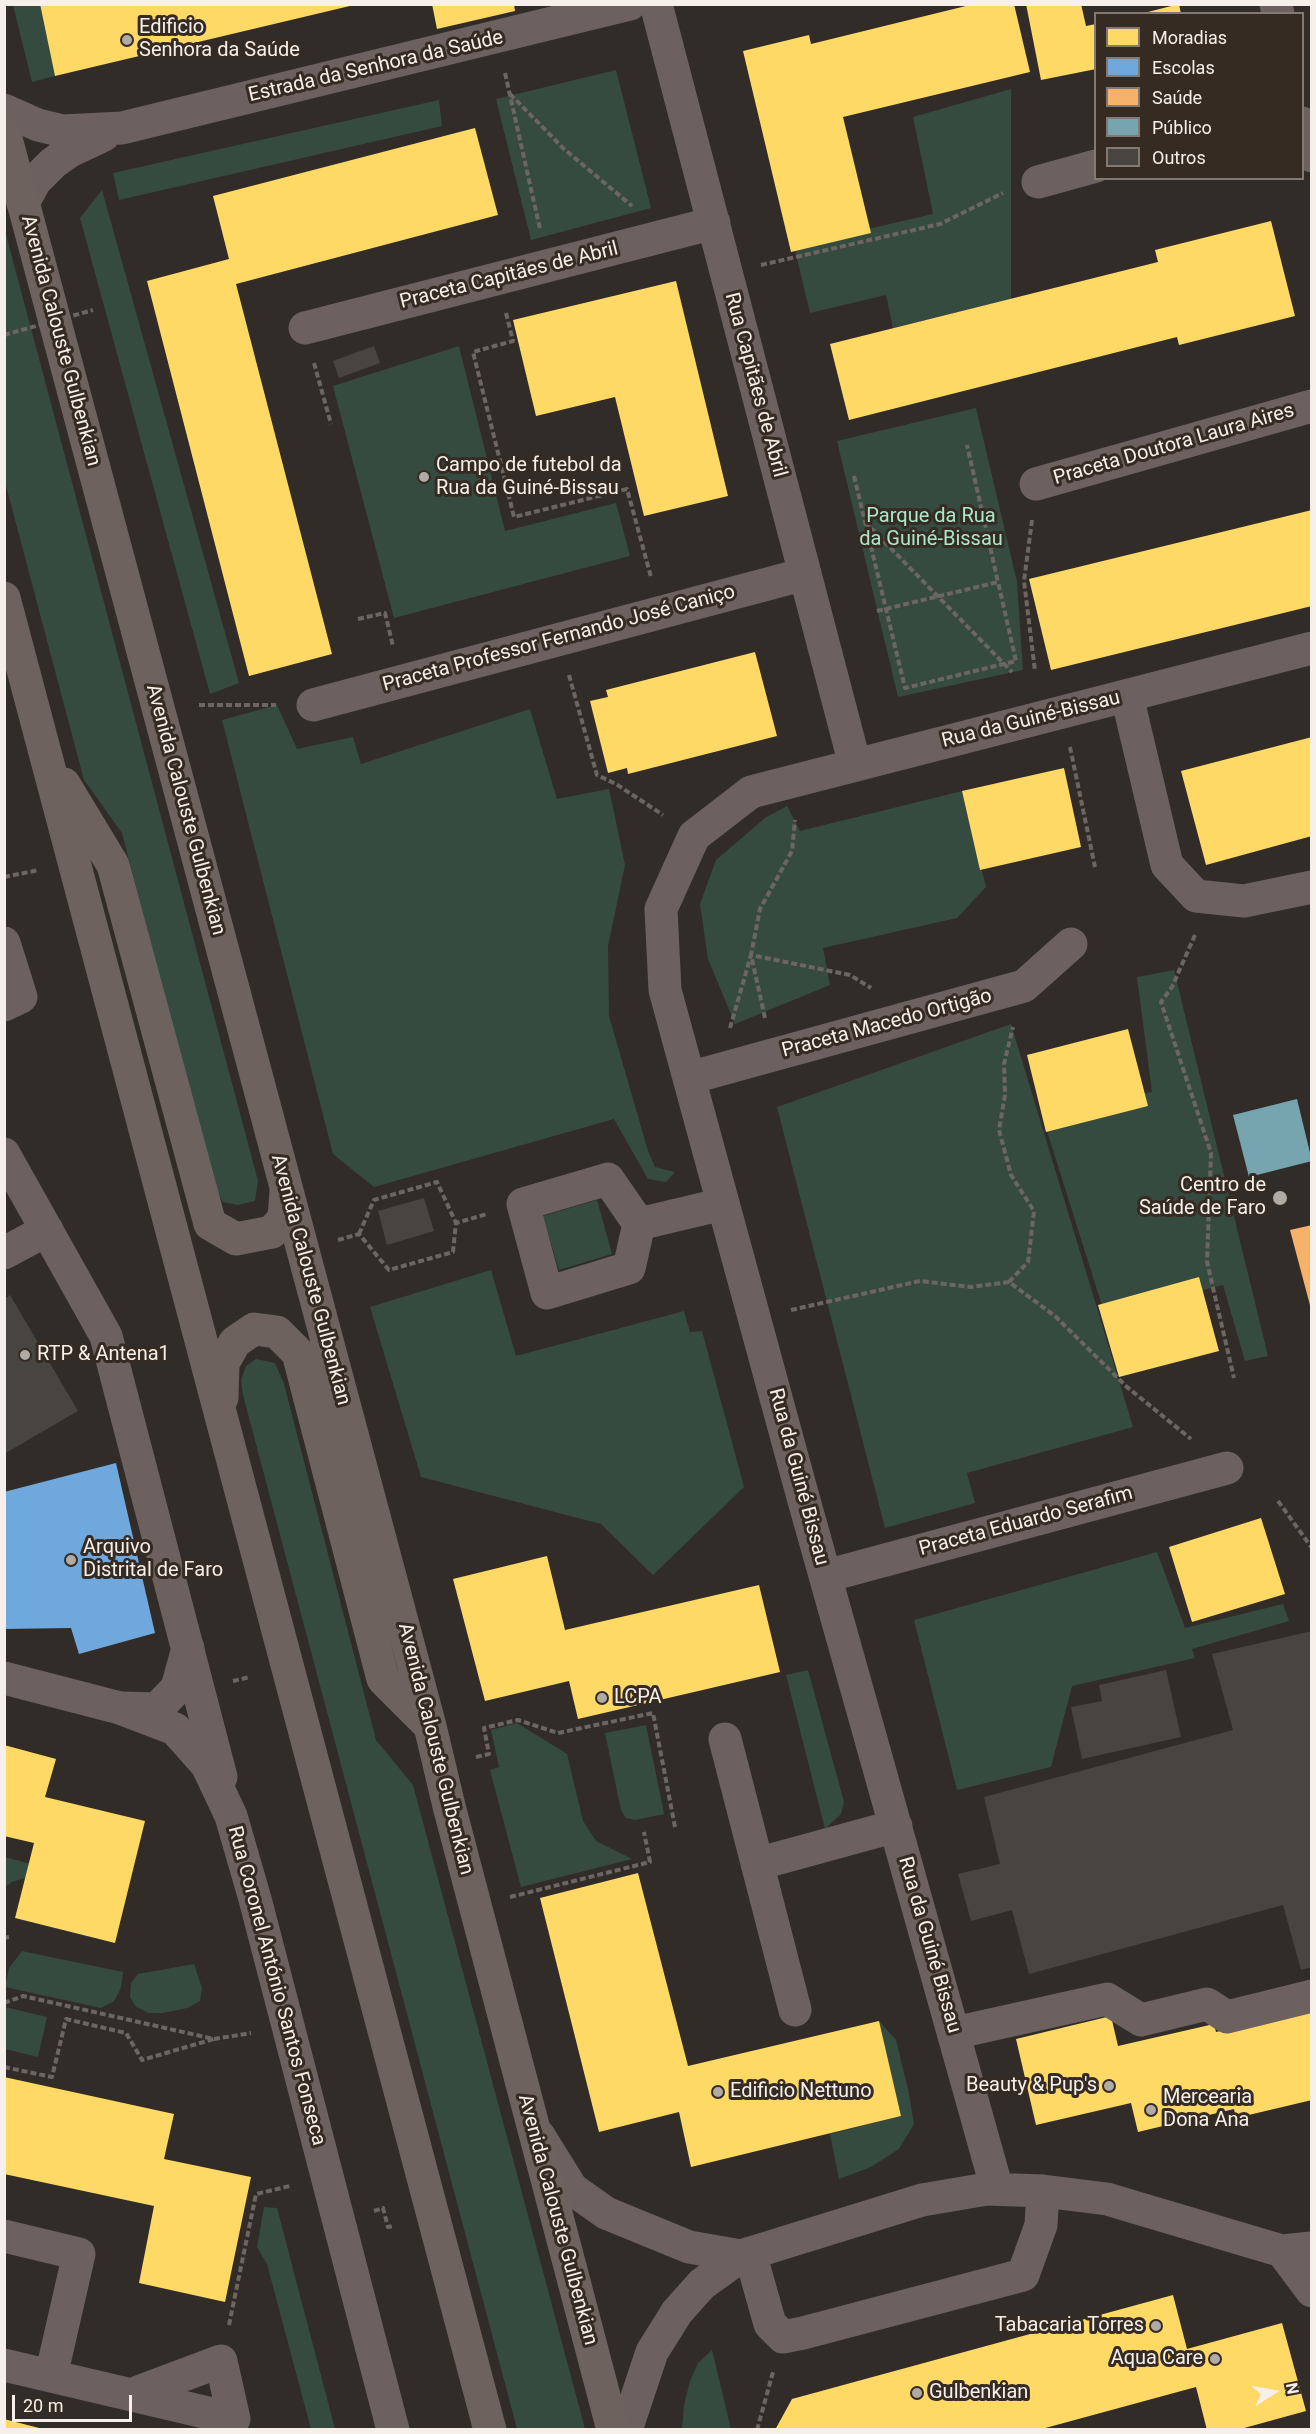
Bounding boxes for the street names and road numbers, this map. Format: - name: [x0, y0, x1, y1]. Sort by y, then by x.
- street label: Estrada da Senhora da Saúde: [246, 26, 506, 108]
- street label: Avenida Calouste Gulbenkian: [15, 213, 105, 469]
- street label: Praceta Capitães de Abril: [397, 237, 621, 315]
- street label: Rua Capitães de Abril: [719, 290, 791, 480]
- street label: Praceta Doutora Laura Aires: [1051, 399, 1297, 491]
- street label: Praceta Professor Fernando José Caniço: [380, 580, 738, 698]
- street label: Avenida Calouste Gulbenkian: [140, 682, 230, 938]
- street label: Rua da Guiné-Bissau: [939, 686, 1123, 754]
- street label: Praceta Macedo Ortigão: [779, 984, 995, 1064]
- street label: Avenida Calouste Gulbenkian: [265, 1152, 355, 1408]
- street label: Rua da Guiné Bissau: [763, 1386, 833, 1568]
- street label: Praceta Eduardo Serafim: [916, 1482, 1136, 1562]
- street label: Avenida Calouste Gulbenkian: [392, 1621, 478, 1877]
- street label: Rua Coronel António Santos Fonseca: [222, 1824, 330, 2148]
- street label: Rua da Guiné Bissau: [892, 1854, 966, 2036]
- street label: Avenida Calouste Gulbenkian: [512, 2092, 602, 2348]

